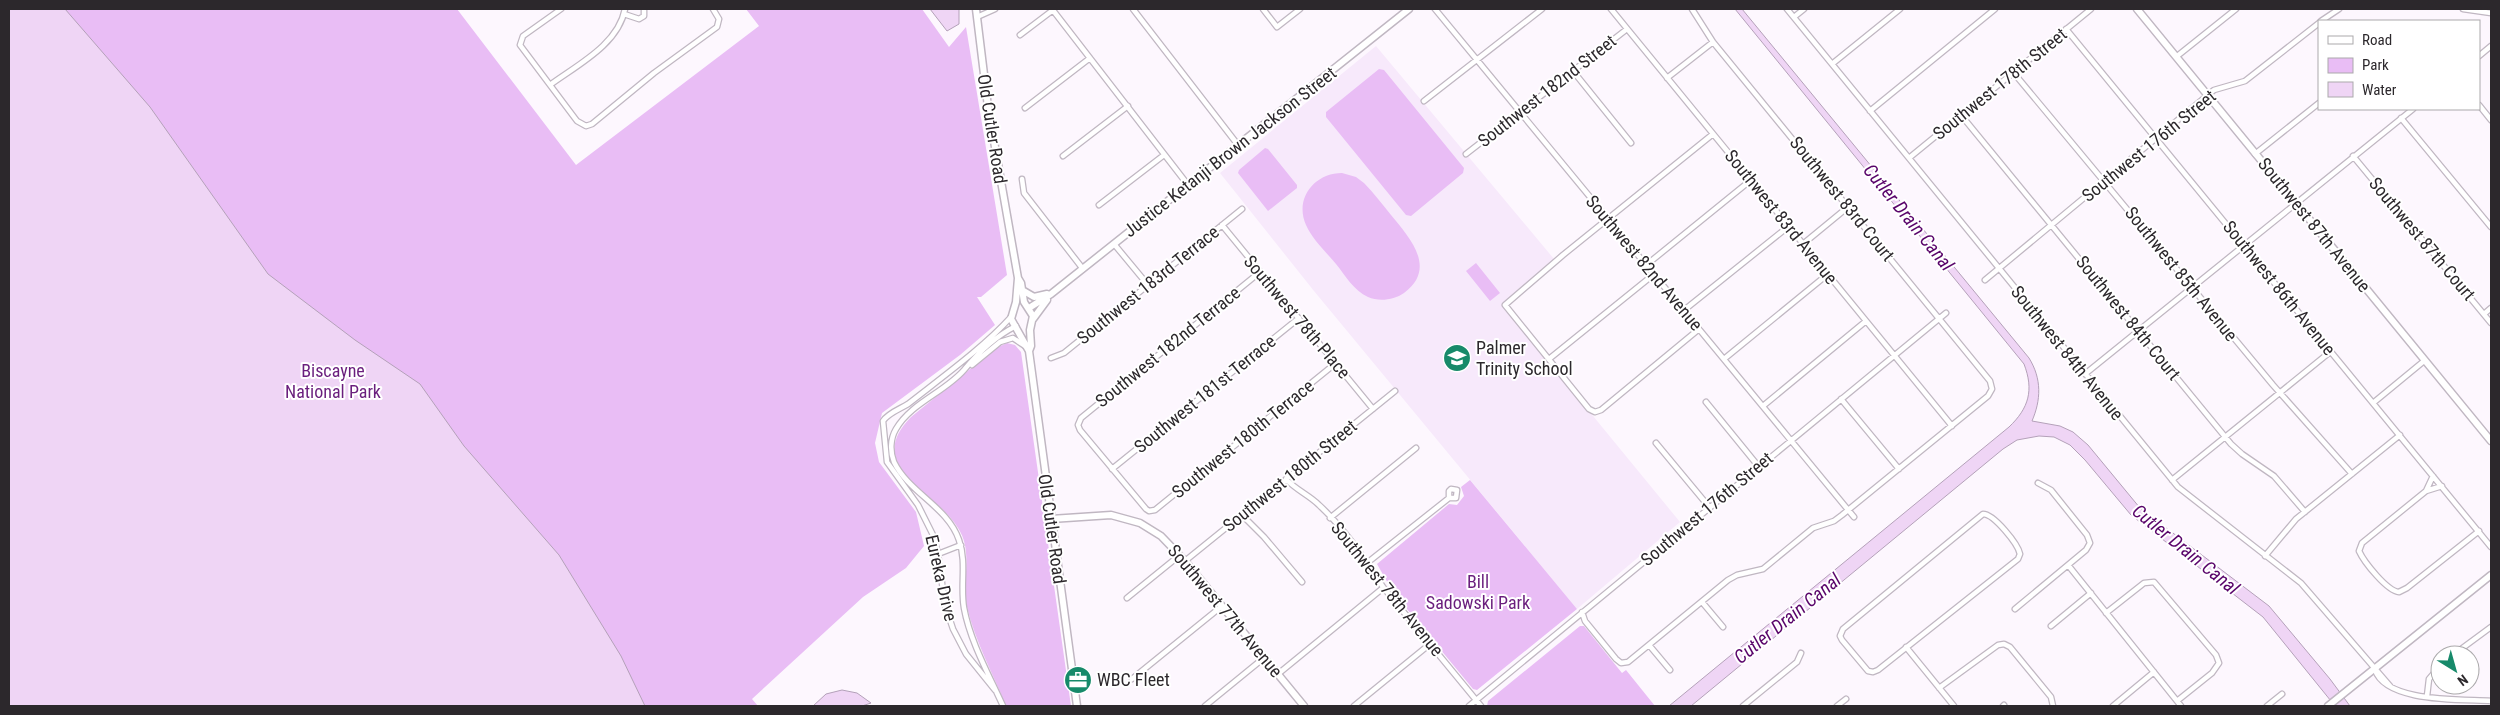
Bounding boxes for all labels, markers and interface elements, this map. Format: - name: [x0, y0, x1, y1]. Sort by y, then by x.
- legend: [2318, 20, 2480, 110]
- street label: Southwest 178th Street: [1929, 23, 2071, 144]
- street label: Southwest 182nd Street: [1473, 30, 1620, 151]
- text: Road: [2362, 31, 2392, 49]
- text: Park: [2362, 56, 2389, 74]
- street label: Justice Ketanji Brown Jackson Street: [1119, 62, 1340, 241]
- street label: Old Cutler Road: [973, 73, 1012, 185]
- text: Water: [2362, 81, 2397, 99]
- street label: Southwest 176th Street: [2078, 85, 2220, 206]
- street label: Southwest 83rd Court: [1786, 132, 1899, 265]
- street label: Southwest 83rd Avenue: [1721, 145, 1842, 288]
- street label: Southwest 87th Avenue: [2254, 153, 2375, 296]
- water label: Cutler Drain Canal: [1858, 159, 1959, 276]
- street label: Southwest 87th Court: [2365, 173, 2480, 304]
- street label: Southwest 82nd Avenue: [1582, 191, 1707, 335]
- street label: Southwest 85th Avenue: [2121, 202, 2242, 345]
- street label: Southwest 86th Avenue: [2219, 216, 2340, 359]
- street label: Southwest 183rd Terrace: [1072, 221, 1223, 348]
- street label: Southwest 78th Place: [1240, 251, 1355, 383]
- street label: Southwest 84th Court: [2072, 251, 2185, 384]
- street label: Southwest 84th Avenue: [2007, 281, 2128, 424]
- street label: Southwest 182nd Terrace: [1091, 282, 1244, 411]
- street label: Southwest 181st Terrace: [1130, 330, 1280, 457]
- place label: Palmer Trinity School: [1476, 337, 1573, 379]
- school or university icon: Palmer Trinity School: [1442, 343, 1472, 373]
- park label: Biscayne National Park: [285, 360, 381, 402]
- street label: Southwest 180th Terrace: [1168, 375, 1318, 502]
- street label: Southwest 180th Street: [1219, 415, 1361, 536]
- street label: Southwest 176th Street: [1636, 447, 1777, 570]
- street label: Old Cutler Road: [1034, 473, 1071, 585]
- water label: Cutler Drain Canal: [2128, 499, 2244, 600]
- street label: Southwest 78th Avenue: [1327, 517, 1448, 660]
- street label: Eureka Drive: [921, 533, 962, 623]
- street label: Southwest 77th Avenue: [1164, 540, 1287, 681]
- water label: Cutler Drain Canal: [1729, 568, 1846, 669]
- park label: Bill Sadowski Park: [1426, 571, 1530, 613]
- north arrow: [2430, 645, 2480, 695]
- office icon: WBC Fleet: [1063, 665, 1093, 695]
- place label: WBC Fleet: [1097, 669, 1170, 690]
- text: N: [2455, 671, 2471, 689]

